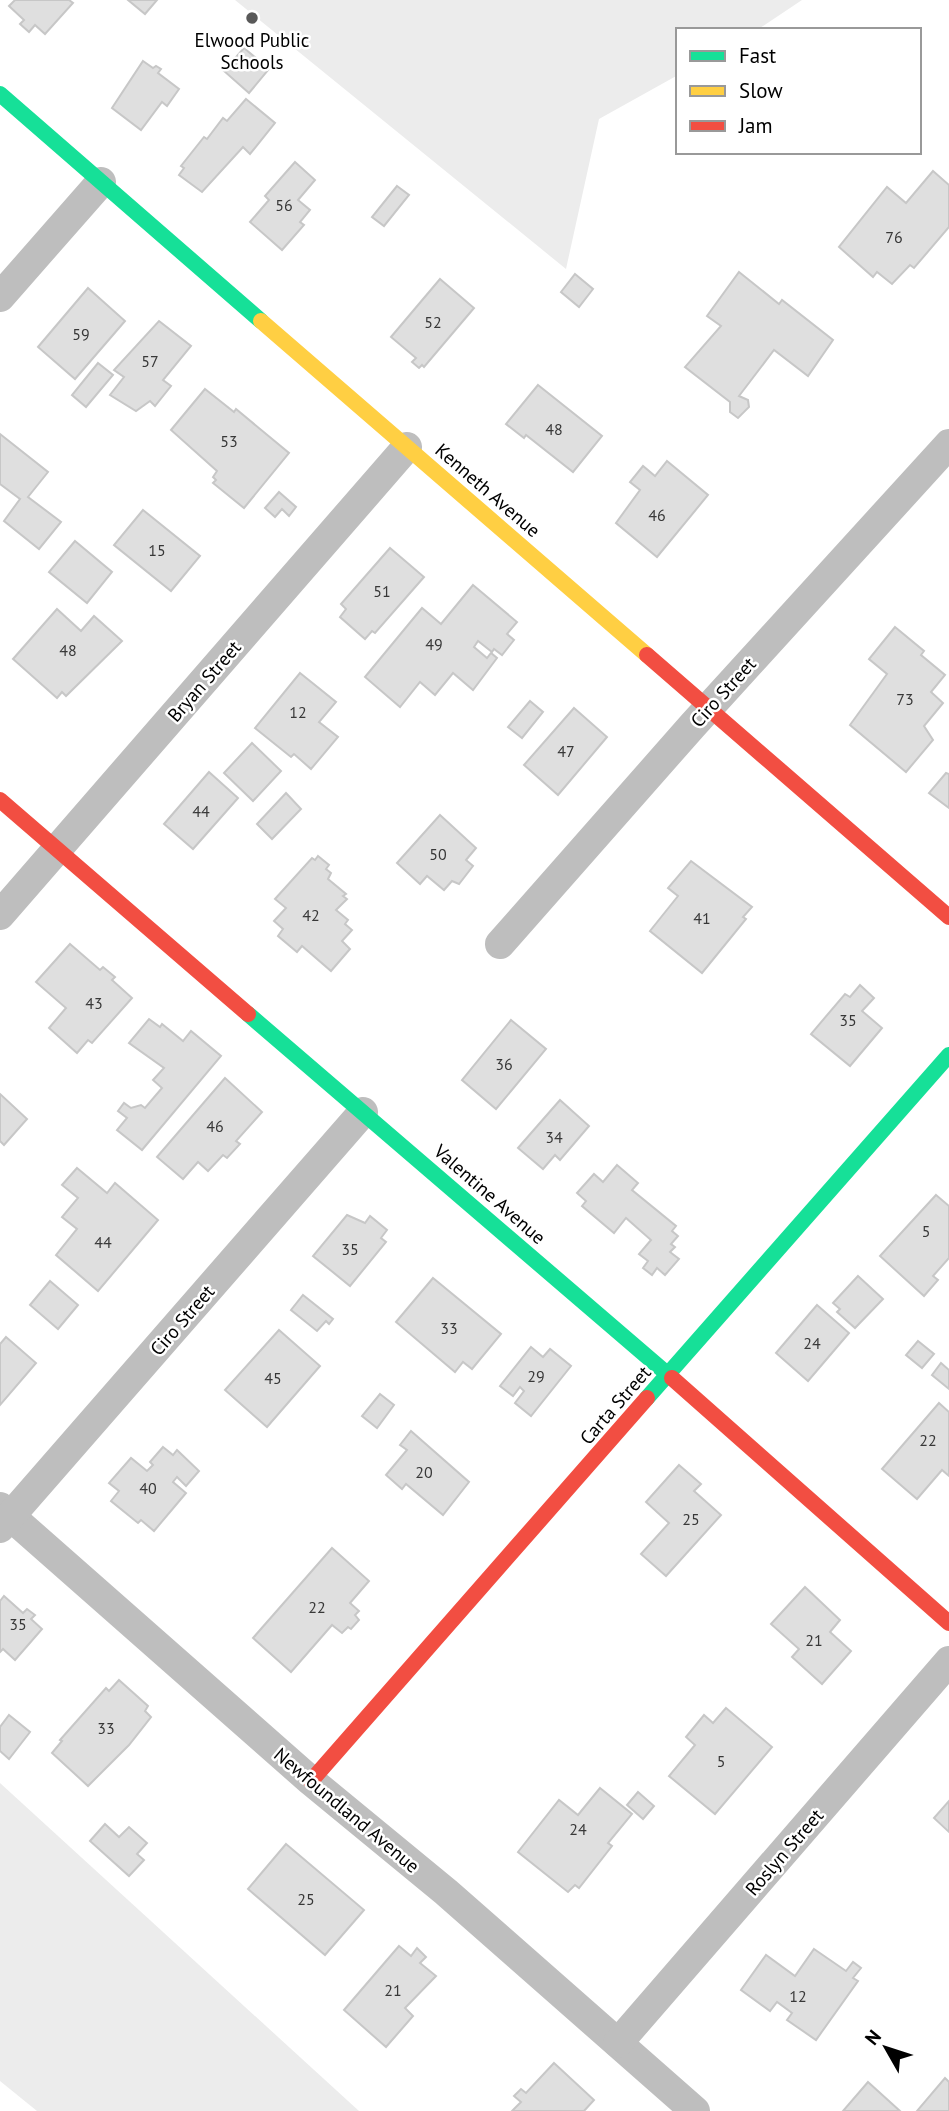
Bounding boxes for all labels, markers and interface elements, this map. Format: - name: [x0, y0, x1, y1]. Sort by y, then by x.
- marker: Elwood Public Schools: [244, 10, 260, 26]
- place label: Elwood Public Schools: [195, 28, 309, 74]
- legend: [676, 28, 921, 154]
- text: Fast: [739, 42, 776, 69]
- text: Slow: [739, 77, 783, 104]
- text: Jam: [738, 112, 773, 139]
- house number: 56: [275, 195, 293, 215]
- house number: 76: [885, 227, 903, 247]
- house number: 52: [424, 312, 442, 332]
- house number: 59: [72, 324, 90, 344]
- house number: 57: [141, 351, 159, 371]
- house number: 48: [545, 419, 563, 439]
- house number: 53: [220, 431, 238, 451]
- street label: Kenneth Avenue: [431, 438, 545, 542]
- house number: 46: [648, 505, 666, 525]
- house number: 15: [148, 540, 166, 560]
- house number: 51: [373, 581, 391, 601]
- house number: 49: [425, 634, 443, 654]
- street label: Bryan Street: [162, 635, 246, 727]
- house number: 48: [59, 640, 77, 660]
- street label: Ciro Street: [685, 652, 761, 732]
- house number: 73: [896, 689, 914, 709]
- house number: 12: [289, 702, 307, 722]
- house number: 47: [557, 741, 575, 761]
- house number: 44: [192, 801, 210, 821]
- house number: 50: [429, 844, 447, 864]
- house number: 42: [302, 905, 320, 925]
- house number: 41: [693, 908, 711, 928]
- house number: 43: [85, 993, 103, 1013]
- house number: 35: [839, 1010, 857, 1030]
- house number: 36: [495, 1054, 513, 1074]
- house number: 46: [206, 1116, 224, 1136]
- house number: 34: [545, 1127, 563, 1147]
- street label: Valentine Avenue: [428, 1138, 551, 1249]
- house number: 5: [922, 1221, 930, 1241]
- house number: 44: [94, 1232, 112, 1252]
- house number: 35: [341, 1239, 359, 1259]
- street label: Ciro Street: [145, 1279, 220, 1360]
- house number: 33: [440, 1318, 458, 1338]
- house number: 24: [803, 1333, 821, 1353]
- street label: Carta Street: [574, 1360, 656, 1449]
- house number: 29: [527, 1366, 545, 1386]
- house number: 45: [264, 1368, 282, 1388]
- house number: 22: [919, 1430, 937, 1450]
- house number: 20: [415, 1462, 433, 1482]
- house number: 40: [139, 1478, 157, 1498]
- house number: 25: [682, 1509, 700, 1529]
- house number: 22: [308, 1597, 326, 1617]
- house number: 35: [9, 1614, 27, 1634]
- house number: 21: [805, 1630, 823, 1650]
- house number: 33: [97, 1718, 115, 1738]
- street label: Newfoundland Avenue: [269, 1742, 425, 1878]
- house number: 5: [717, 1751, 725, 1771]
- street label: Roslyn Street: [740, 1803, 829, 1900]
- house number: 24: [569, 1819, 587, 1839]
- house number: 25: [297, 1889, 315, 1909]
- house number: 21: [384, 1980, 402, 2000]
- house number: 12: [789, 1986, 807, 2006]
- north arrow: [851, 2013, 921, 2083]
- text: N: [860, 2025, 886, 2050]

